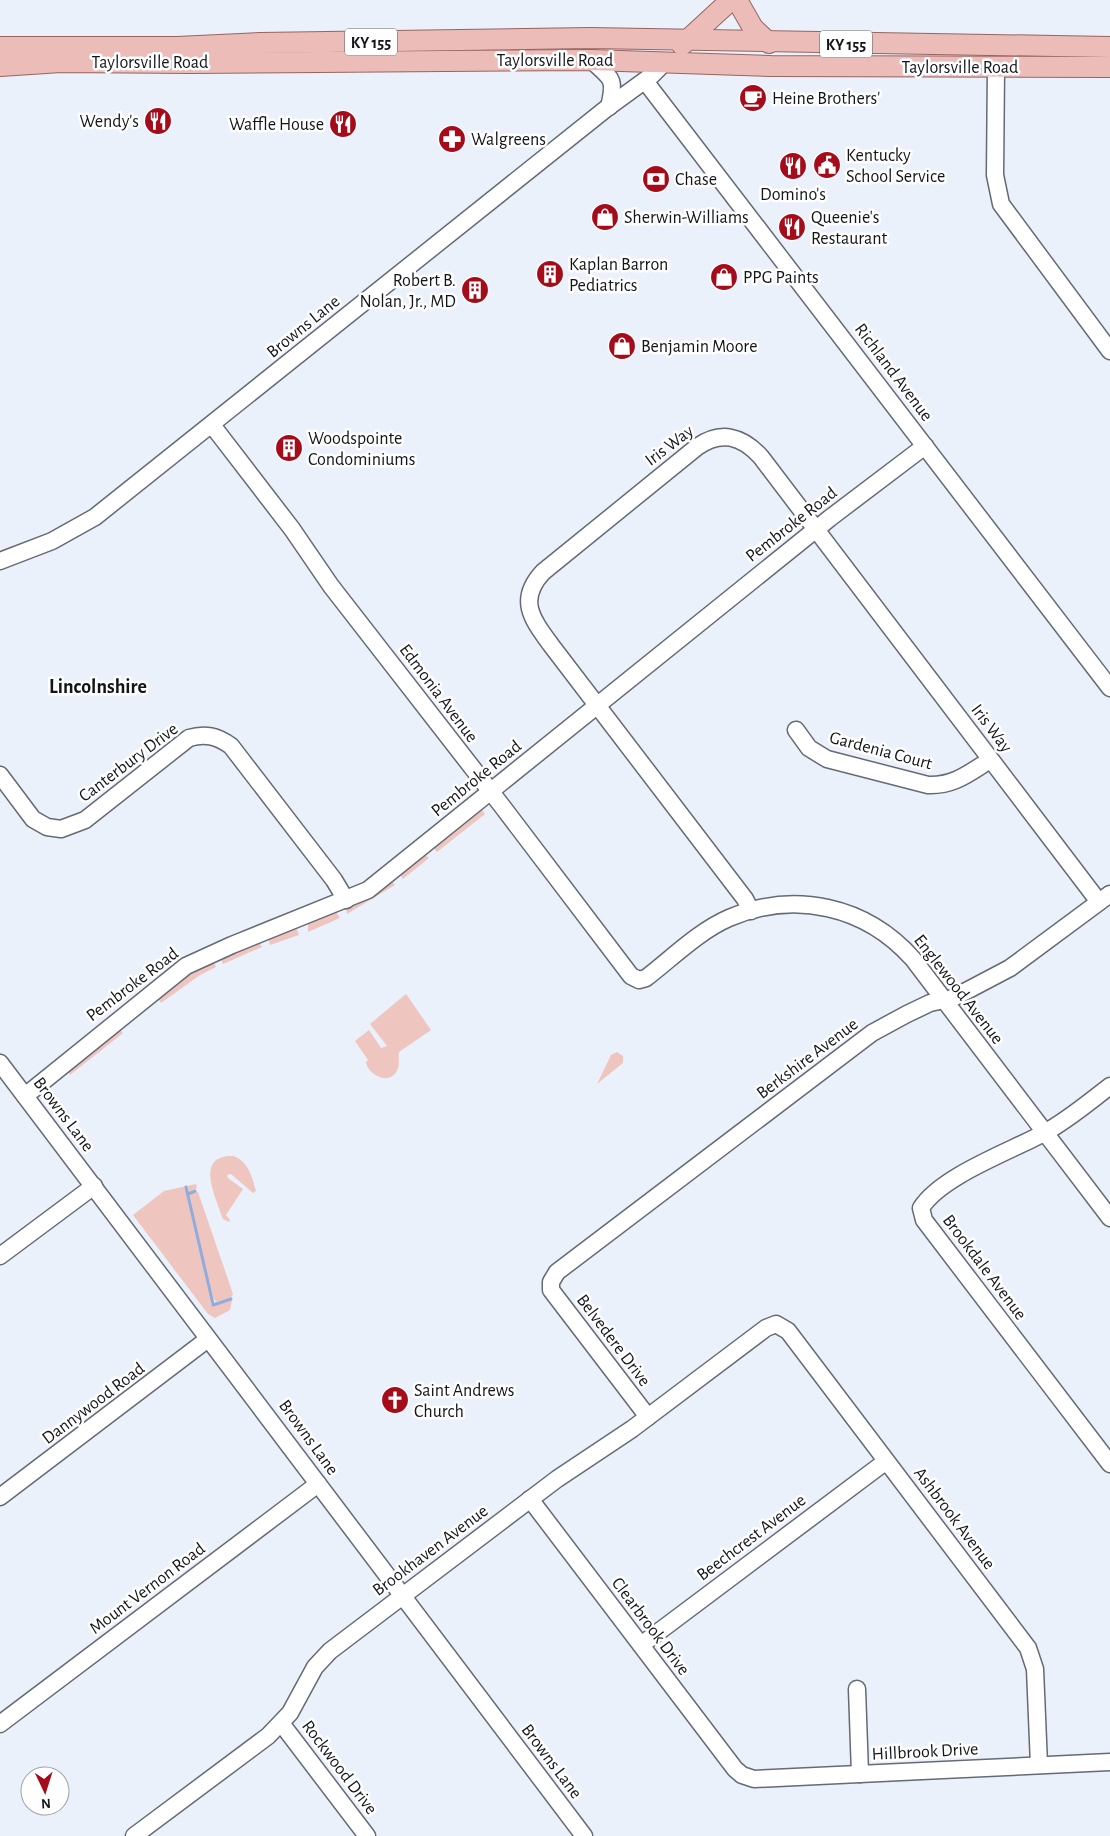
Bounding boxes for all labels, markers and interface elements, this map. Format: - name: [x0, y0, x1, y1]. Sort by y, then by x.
- road number: KY 155: [345, 28, 397, 56]
- road number: KY 155: [820, 31, 872, 58]
- street label: Taylorsville Road: [497, 52, 613, 70]
- street label: Taylorsville Road: [92, 54, 208, 72]
- street label: Taylorsville Road: [902, 59, 1018, 77]
- cafe icon: Heine Brothers': [738, 83, 768, 113]
- place label: Heine Brothers': [772, 90, 880, 108]
- restaurant icon: Wendy's: [143, 106, 173, 136]
- restaurant icon: Waffle House: [328, 109, 358, 139]
- place label: Wendy's: [79, 113, 139, 131]
- place label: Waffle House: [229, 116, 324, 134]
- pharmacy icon: Walgreens: [437, 124, 467, 154]
- place label: Walgreens: [471, 131, 546, 149]
- place label: Kentucky School Service: [846, 147, 945, 186]
- public building icon: Kentucky School Service: [812, 150, 842, 180]
- restaurant icon: Domino's: [778, 151, 808, 181]
- bank icon: Chase: [641, 164, 671, 194]
- place label: Chase: [675, 171, 717, 189]
- place label: Domino's: [760, 186, 826, 204]
- shop icon: Sherwin-Williams: [590, 202, 620, 232]
- place label: Sherwin-Williams: [624, 209, 749, 227]
- place label: Queenie's Restaurant: [811, 209, 887, 248]
- restaurant icon: Queenie's Restaurant: [777, 212, 807, 242]
- place label: Kaplan Barron Pediatrics: [569, 256, 668, 295]
- building icon: Kaplan Barron Pediatrics: [535, 259, 565, 289]
- shop icon: PPG Paints: [709, 262, 739, 292]
- place label: PPG Paints: [743, 269, 819, 287]
- place label: Robert B. Nolan, Jr., MD: [360, 272, 456, 311]
- building icon: Robert B. Nolan, Jr., MD: [460, 275, 490, 305]
- street label: Browns Lane: [264, 292, 344, 362]
- street label: Richland Avenue: [851, 320, 936, 425]
- shop icon: Benjamin Moore: [607, 331, 637, 361]
- place label: Benjamin Moore: [641, 338, 757, 356]
- street label: Iris Way: [642, 422, 697, 470]
- place label: Woodspointe Condominiums: [308, 430, 415, 469]
- building icon: Woodspointe Condominiums: [274, 433, 304, 463]
- street label: Pembroke Road: [743, 484, 840, 566]
- street label: Edmonia Avenue: [396, 641, 481, 746]
- district label: Lincolnshire: [49, 677, 147, 697]
- street label: Iris Way: [967, 701, 1015, 756]
- street label: Canterbury Drive: [76, 720, 181, 806]
- street label: Gardenia Court: [827, 729, 934, 773]
- street label: Pembroke Road: [428, 737, 525, 820]
- street label: Englewood Avenue: [910, 931, 1006, 1048]
- street label: Pembroke Road: [83, 945, 182, 1025]
- street label: Berkshire Avenue: [754, 1015, 862, 1103]
- street label: Browns Lane: [29, 1074, 97, 1155]
- street label: Brookdale Avenue: [939, 1212, 1030, 1324]
- street label: Belvedere Drive: [573, 1291, 653, 1390]
- street label: Dannywood Road: [39, 1360, 148, 1448]
- place label: Saint Andrews Church: [414, 1382, 515, 1421]
- church icon: Saint Andrews Church: [380, 1385, 410, 1415]
- street label: Browns Lane: [275, 1397, 341, 1479]
- street label: Ashbrook Avenue: [910, 1464, 998, 1573]
- street label: Beechcrest Avenue: [694, 1491, 809, 1584]
- street label: Brookhaven Avenue: [370, 1502, 492, 1600]
- street label: Mount Vernon Road: [87, 1540, 209, 1638]
- street label: Clearbrook Drive: [608, 1574, 693, 1679]
- street label: Rockwood Drive: [298, 1717, 380, 1818]
- street label: Browns Lane: [517, 1721, 585, 1802]
- street label: Hillbrook Drive: [871, 1740, 979, 1764]
- north arrow: [20, 1766, 70, 1816]
- text: N: [40, 1796, 51, 1810]

